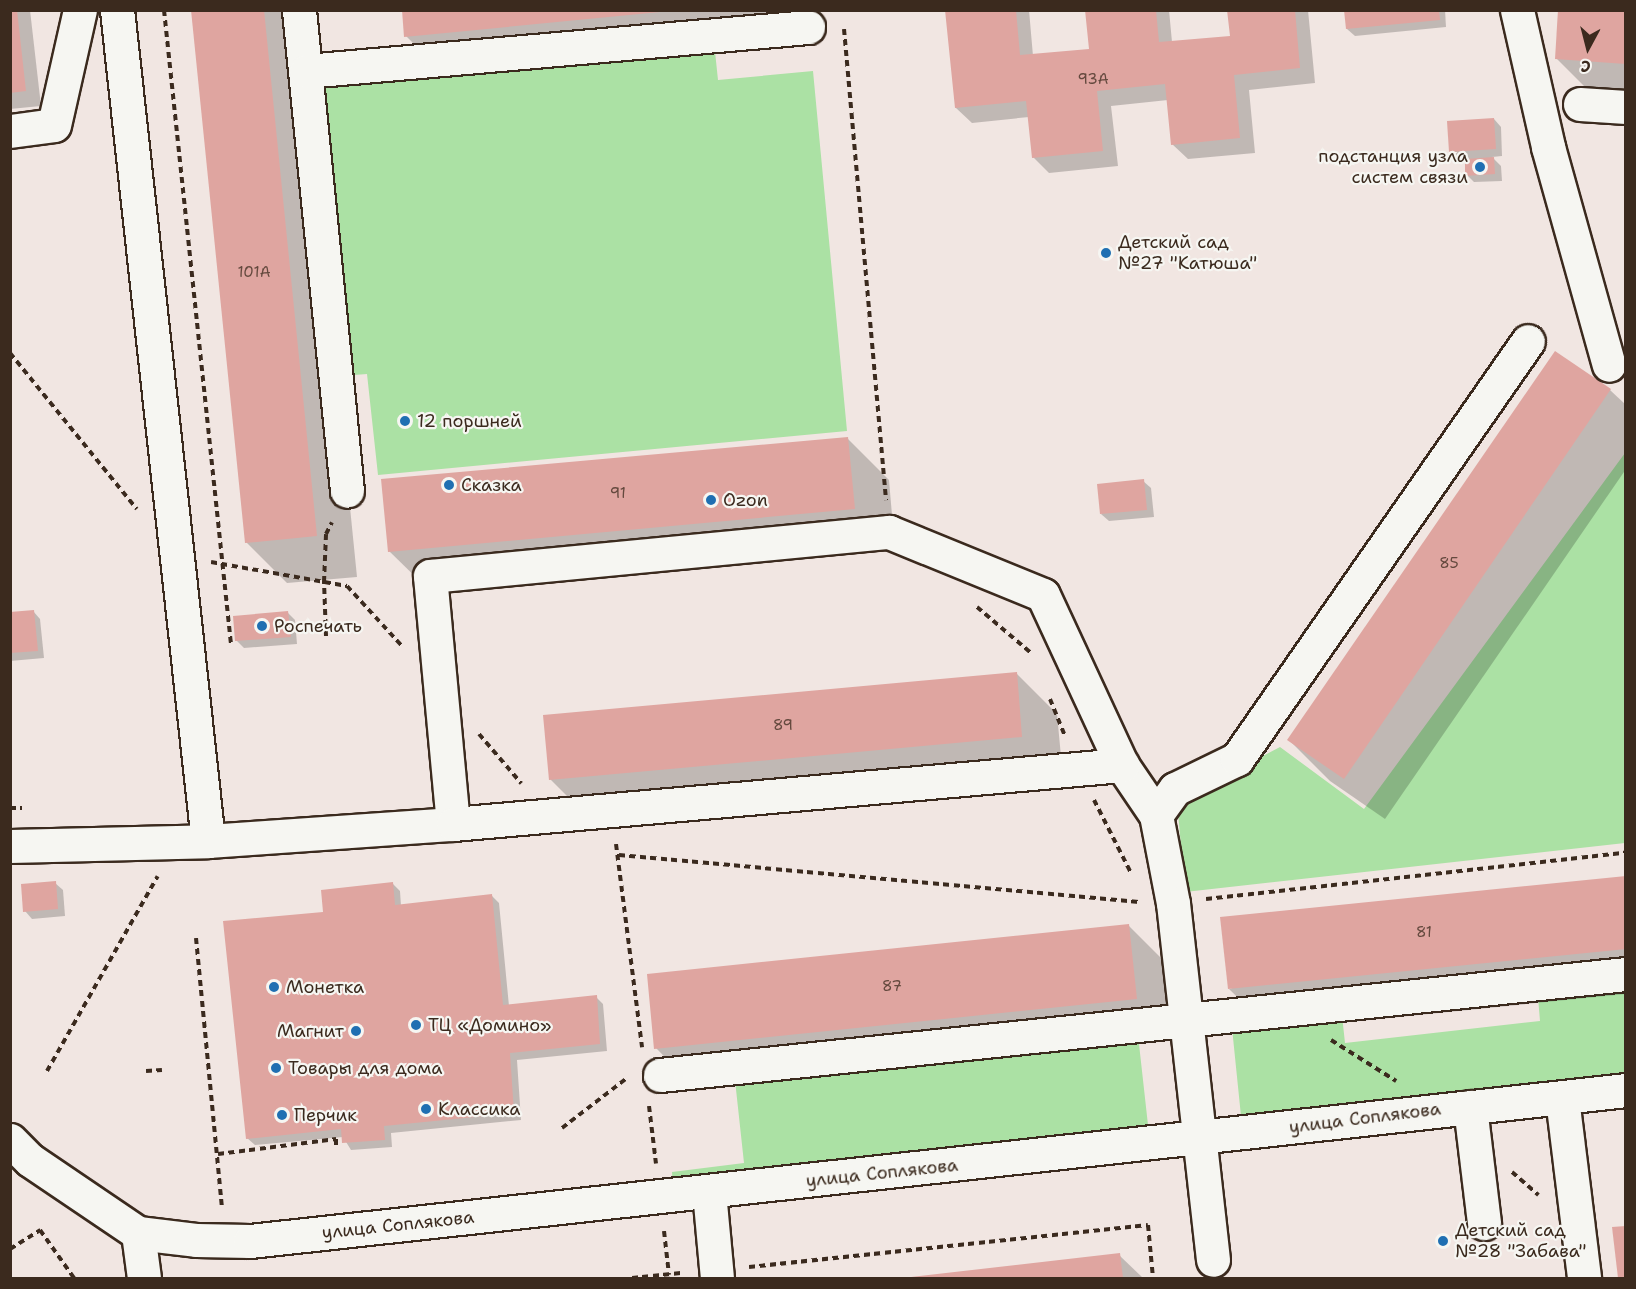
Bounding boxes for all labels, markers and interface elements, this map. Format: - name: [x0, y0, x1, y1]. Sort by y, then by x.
- north arrow: [1558, 18, 1618, 78]
- text: С: [1580, 55, 1592, 77]
- house number: 93А: [1077, 71, 1109, 89]
- place label: подстанция узла систем связи: [1318, 146, 1468, 188]
- marker: подстанция узла систем связи: [1473, 160, 1487, 174]
- place label: Детский сад №27 "Катюша": [1118, 232, 1257, 274]
- marker: Детский сад №27 "Катюша": [1099, 246, 1113, 260]
- house number: 101А: [237, 264, 271, 282]
- place label: 12 поршней: [417, 410, 522, 432]
- marker: 12 поршней: [398, 414, 412, 428]
- place label: Сказка: [461, 474, 522, 496]
- marker: Сказка: [442, 478, 456, 492]
- house number: 91: [610, 485, 626, 503]
- place label: Ozon: [723, 489, 768, 511]
- marker: Ozon: [704, 493, 718, 507]
- house number: 85: [1439, 555, 1459, 573]
- place label: Роспечать: [274, 615, 362, 637]
- marker: Роспечать: [255, 619, 269, 633]
- house number: 89: [773, 717, 793, 735]
- house number: 81: [1416, 924, 1432, 942]
- place label: Монетка: [286, 976, 364, 998]
- house number: 87: [882, 978, 902, 996]
- marker: Монетка: [267, 980, 281, 994]
- place label: ТЦ «Домино»: [428, 1014, 552, 1036]
- marker: ТЦ «Домино»: [409, 1018, 423, 1032]
- place label: Магнит: [277, 1020, 344, 1042]
- marker: Магнит: [349, 1024, 363, 1038]
- place label: Товары для дома: [288, 1057, 442, 1079]
- marker: Товары для дома: [269, 1061, 283, 1075]
- place label: Классика: [438, 1098, 520, 1120]
- street label: улица Соплякова: [1288, 1098, 1442, 1138]
- marker: Классика: [419, 1102, 433, 1116]
- place label: Перчик: [294, 1104, 357, 1126]
- marker: Перчик: [275, 1108, 289, 1122]
- street label: улица Соплякова: [805, 1154, 959, 1192]
- street label: улица Соплякова: [321, 1206, 475, 1244]
- place label: Детский сад №28 "Забава": [1455, 1220, 1586, 1262]
- marker: Детский сад №28 "Забава": [1436, 1234, 1450, 1248]

